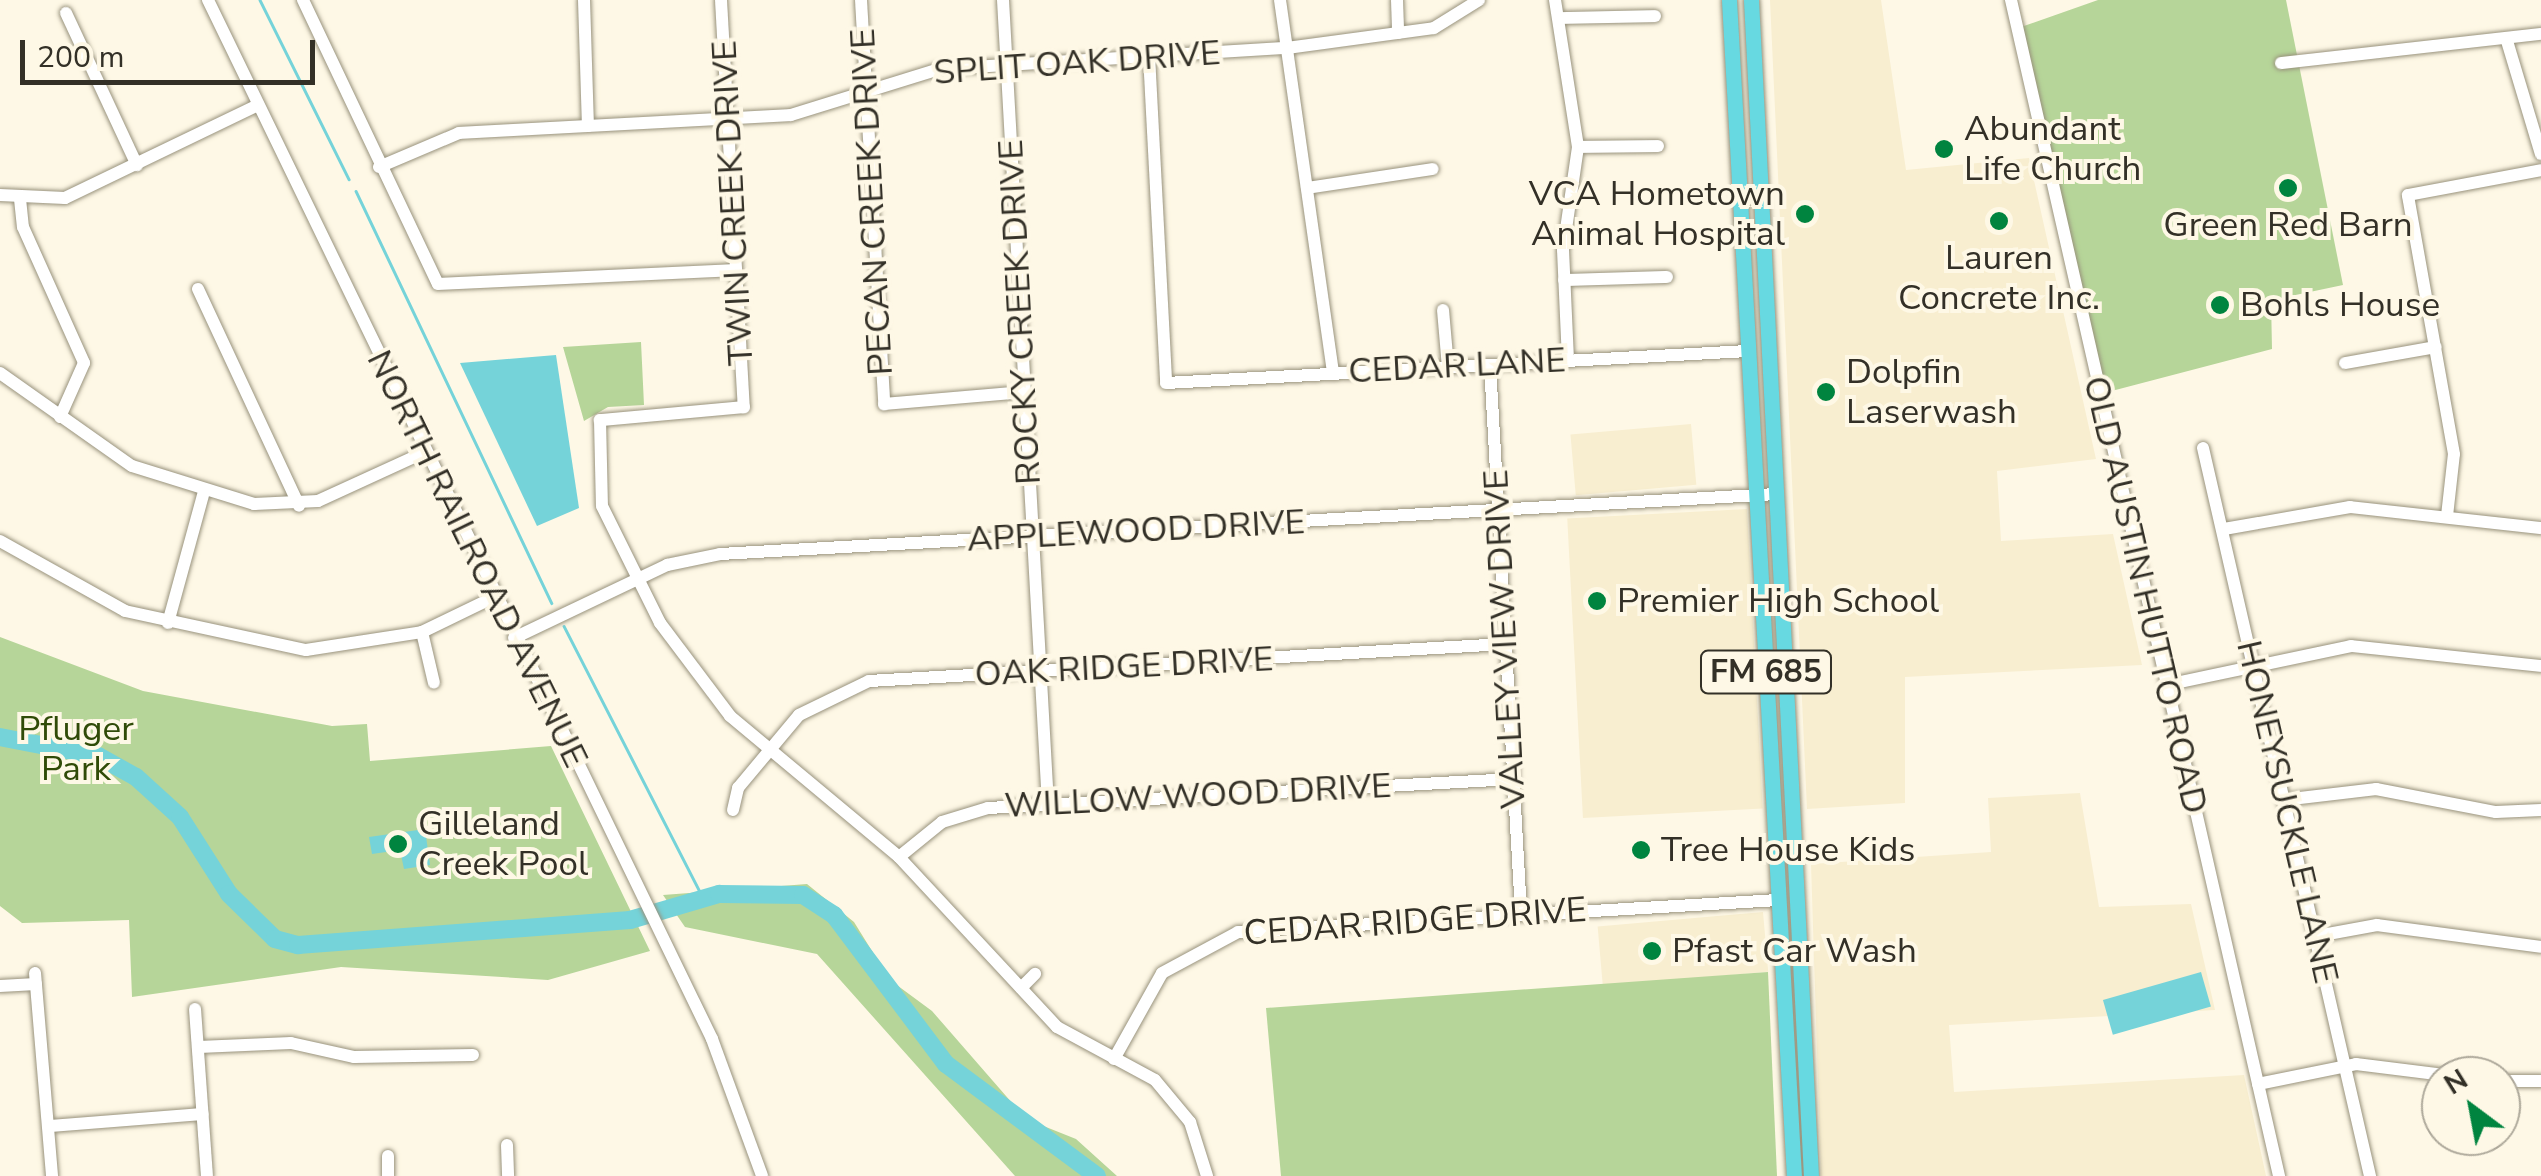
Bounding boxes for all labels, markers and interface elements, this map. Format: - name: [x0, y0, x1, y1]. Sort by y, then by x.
- scale bar: [25, 20, 320, 82]
- street label: PECAN CREEK DRIVE: [842, 27, 902, 377]
- street label: SPLIT OAK DRIVE: [932, 32, 1222, 94]
- text: 200 m: [37, 37, 124, 78]
- street label: TWIN CREEK DRIVE: [704, 39, 762, 367]
- place label: Abundant Life Church: [1964, 108, 2141, 190]
- street label: ROCKY CREEK DRIVE: [990, 138, 1050, 486]
- marker: Abundant Life Church: [1933, 138, 1955, 160]
- place label: VCA Hometown Animal Hospital: [1529, 173, 1785, 255]
- marker: Green Red Barn: [2277, 177, 2299, 199]
- marker: VCA Hometown Animal Hospital: [1794, 203, 1816, 225]
- place label: Green Red Barn: [2163, 204, 2413, 246]
- marker: Lauren Concrete Inc.: [1988, 210, 2010, 232]
- place label: Lauren Concrete Inc.: [1898, 237, 2100, 319]
- place label: Bohls House: [2240, 284, 2440, 326]
- marker: Bohls House: [2209, 294, 2231, 316]
- street label: CEDAR LANE: [1347, 339, 1567, 393]
- street label: NORTH RAILROAD AVENUE: [358, 344, 596, 774]
- place label: Dolpfin Laserwash: [1846, 351, 2017, 433]
- street label: OLD AUSTIN HUTTO ROAD: [2074, 372, 2216, 818]
- marker: Dolpfin Laserwash: [1815, 381, 1837, 403]
- street label: VALLEY VIEW DRIVE: [1475, 468, 1535, 810]
- street label: APPLEWOOD DRIVE: [966, 501, 1306, 561]
- place label: Premier High School: [1617, 580, 1939, 622]
- marker: Premier High School: [1586, 590, 1608, 612]
- street label: HONEYSUCKLE LANE: [2227, 637, 2347, 987]
- street label: OAK RIDGE DRIVE: [974, 638, 1274, 696]
- road number: FM 685: [1698, 645, 1834, 699]
- park label: Pfluger Park: [18, 708, 134, 790]
- street label: WILLOW WOOD DRIVE: [1003, 765, 1393, 827]
- place label: Gilleland Creek Pool: [418, 803, 588, 885]
- place label: Tree House Kids: [1661, 829, 1915, 871]
- marker: Gilleland Creek Pool: [387, 833, 409, 855]
- marker: Tree House Kids: [1630, 839, 1652, 861]
- street label: CEDAR RIDGE DRIVE: [1242, 889, 1588, 955]
- place label: Pfast Car Wash: [1672, 930, 1917, 972]
- marker: Pfast Car Wash: [1641, 940, 1663, 962]
- north arrow: [2421, 1056, 2521, 1156]
- text: N: [2437, 1061, 2475, 1104]

